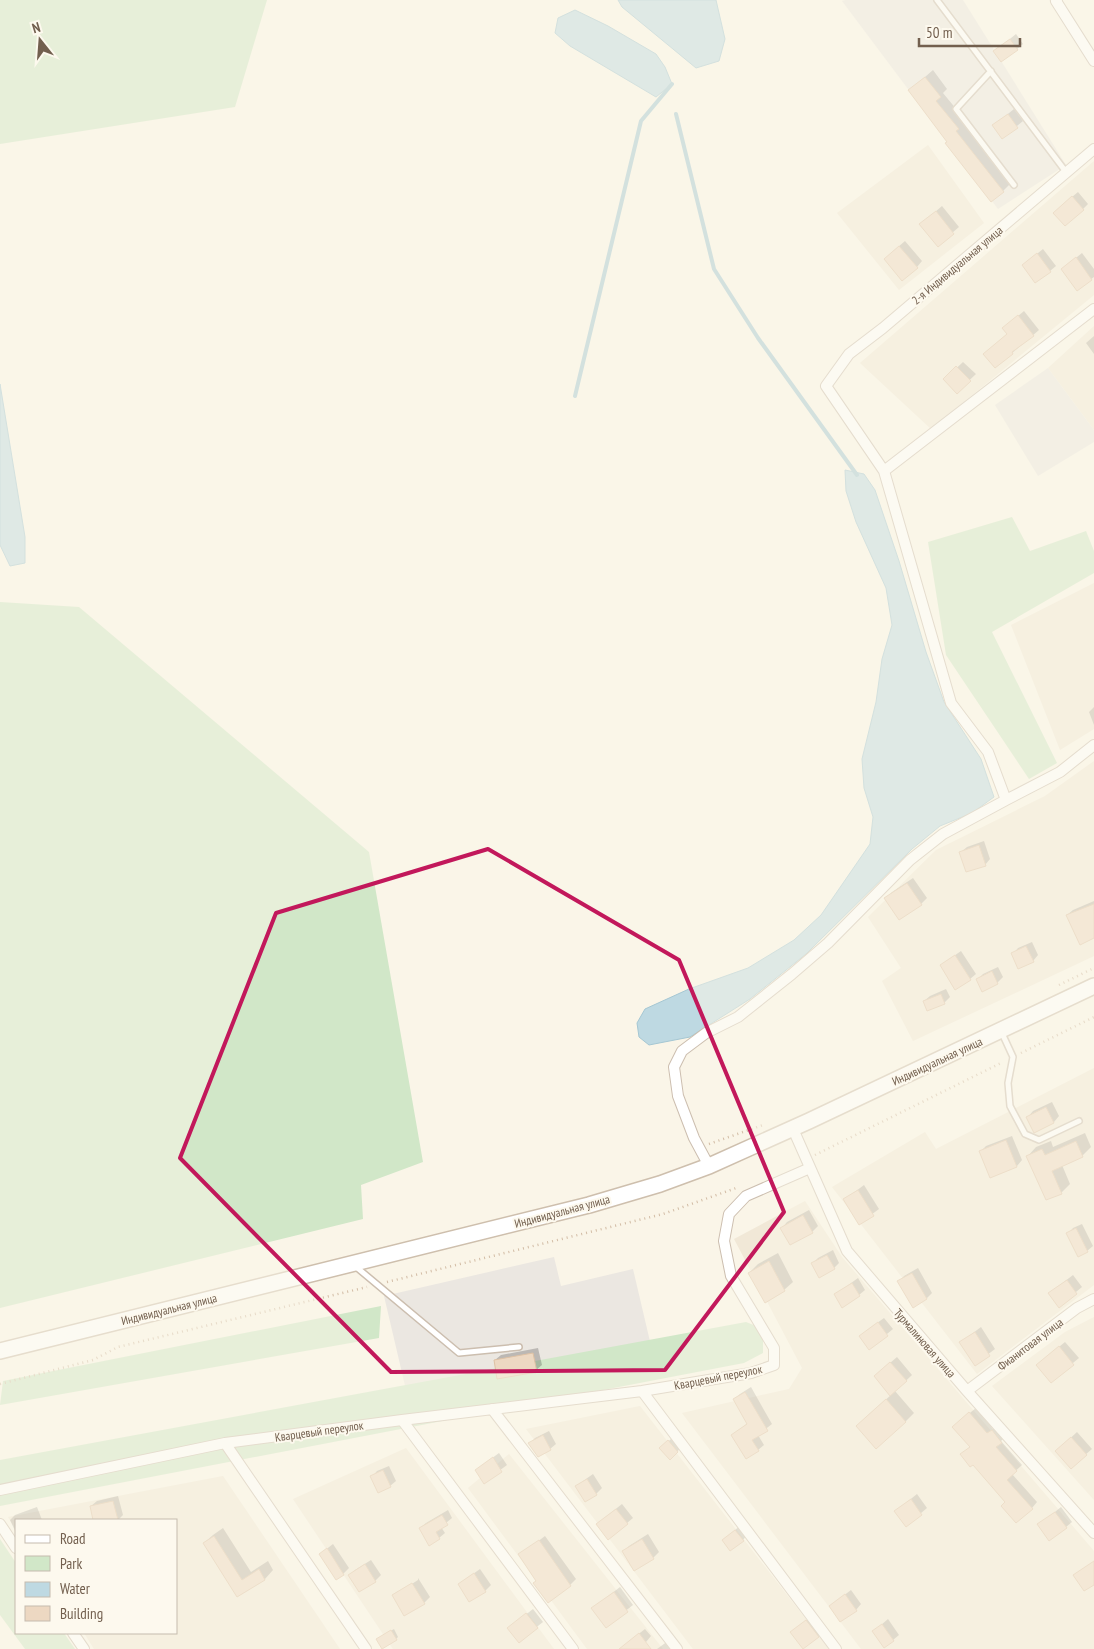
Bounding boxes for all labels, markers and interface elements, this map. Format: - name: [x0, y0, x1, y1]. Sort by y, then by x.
- north arrow: [15, 15, 65, 65]
- scale bar: [919, 15, 1020, 47]
- text: N: [30, 18, 42, 37]
- text: 50 m: [926, 23, 952, 42]
- street label: 2-я Индивидуальная улица: [908, 222, 1006, 307]
- street label: Индивидуальная улица: [889, 1033, 985, 1089]
- street label: Индивидуальная улица: [513, 1191, 612, 1231]
- street label: Индивидуальная улица: [120, 1290, 219, 1328]
- street label: Турмалиновая улица: [891, 1305, 959, 1381]
- street label: Фианитовая улица: [994, 1314, 1066, 1374]
- street label: Кварцевый переулок: [673, 1361, 764, 1393]
- street label: Кварцевый переулок: [274, 1417, 365, 1445]
- legend: [15, 1519, 178, 1634]
- text: Road: [60, 1529, 86, 1548]
- text: Park: [60, 1554, 82, 1573]
- text: Water: [60, 1579, 91, 1598]
- text: Building: [60, 1604, 103, 1623]

